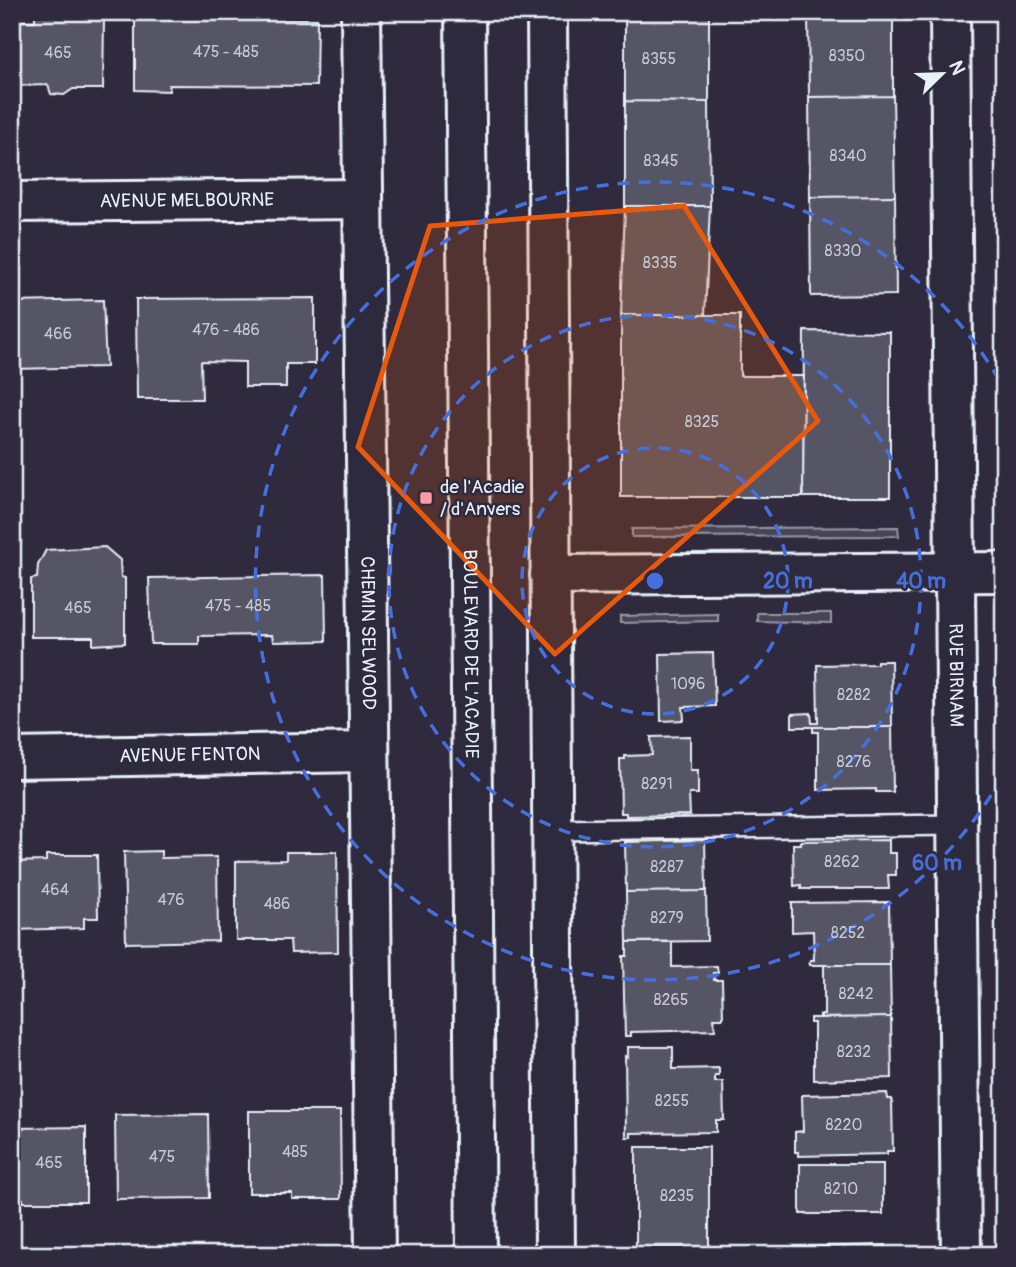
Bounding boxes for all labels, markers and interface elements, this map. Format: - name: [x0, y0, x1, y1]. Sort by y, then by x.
- north arrow: [908, 38, 978, 108]
- house number: 475 - 485: [193, 42, 259, 62]
- house number: 465: [44, 43, 72, 63]
- house number: 8350: [829, 46, 865, 66]
- house number: 8355: [642, 49, 676, 69]
- text: N: [943, 57, 970, 78]
- house number: 8340: [829, 146, 867, 166]
- house number: 8345: [644, 151, 678, 171]
- street label: AVENUE MELBOURNE: [100, 188, 274, 213]
- house number: 8330: [825, 241, 861, 261]
- house number: 8335: [643, 253, 677, 273]
- house number: 476 - 486: [192, 320, 260, 340]
- house number: 466: [44, 324, 72, 344]
- house number: 8325: [685, 412, 719, 432]
- place label: de l'Acadie / d'Anvers: [440, 475, 525, 521]
- marker: de l'Acadie / d'Anvers: [418, 490, 434, 506]
- street label: BOULEVARD DE L'ACADIE: [458, 549, 484, 759]
- street label: CHEMIN SELWOOD: [355, 556, 381, 710]
- text: 20 m: [763, 568, 813, 595]
- text: 40 m: [896, 568, 946, 595]
- centre of rings: [643, 569, 667, 593]
- house number: 475 - 485: [205, 596, 271, 616]
- house number: 465: [64, 598, 92, 618]
- street label: RUE BIRNAM: [943, 623, 968, 727]
- house number: 1096: [671, 674, 705, 694]
- house number: 8282: [837, 685, 871, 705]
- street label: AVENUE FENTON: [119, 742, 261, 768]
- house number: 8276: [837, 752, 871, 772]
- house number: 8291: [641, 774, 673, 794]
- text: 60 m: [912, 850, 962, 877]
- house number: 8262: [824, 852, 860, 872]
- house number: 8287: [650, 857, 684, 877]
- house number: 464: [41, 880, 69, 900]
- house number: 476: [157, 890, 185, 910]
- house number: 486: [264, 894, 290, 914]
- house number: 8279: [650, 908, 684, 928]
- house number: 8252: [831, 923, 865, 943]
- house number: 8242: [838, 984, 874, 1004]
- house number: 8265: [654, 990, 689, 1010]
- house number: 8232: [837, 1042, 871, 1062]
- house number: 8255: [655, 1091, 689, 1111]
- house number: 8220: [826, 1115, 863, 1135]
- house number: 485: [282, 1142, 308, 1162]
- house number: 475: [149, 1147, 175, 1167]
- house number: 465: [35, 1153, 63, 1173]
- house number: 8210: [824, 1179, 858, 1199]
- house number: 8235: [660, 1186, 694, 1206]

